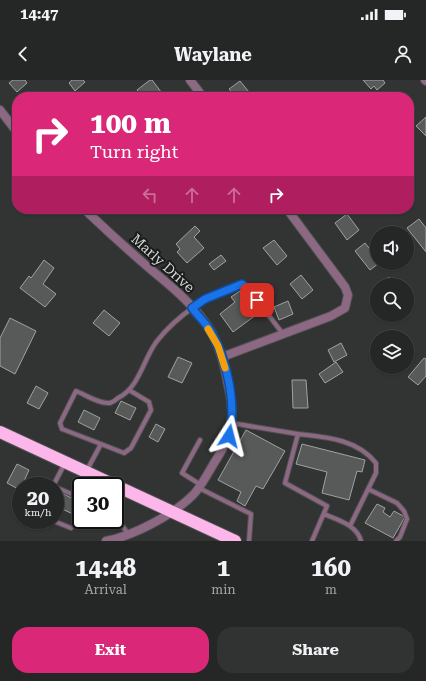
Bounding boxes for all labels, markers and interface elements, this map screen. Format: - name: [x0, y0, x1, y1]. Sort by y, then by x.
- text: 14:47: [20, 5, 58, 23]
- icon: back: [12, 43, 34, 65]
- icon: person: [392, 43, 414, 65]
- text: Waylane: [174, 44, 252, 65]
- text: 100 m: [90, 107, 171, 140]
- icon: right: [24, 108, 76, 160]
- text: Turn right: [90, 141, 178, 162]
- icon: left: [139, 184, 161, 206]
- icon: ahead: [181, 184, 203, 206]
- icon: ahead: [223, 184, 245, 206]
- icon: right: [265, 184, 287, 206]
- map controls: [370, 226, 414, 374]
- button: sound: [370, 226, 414, 270]
- street label: Marly Drive: [128, 231, 198, 296]
- button: search: [370, 278, 414, 322]
- pin: [240, 283, 274, 317]
- icon: arrive: [246, 289, 268, 311]
- button: layers: [370, 330, 414, 374]
- position arrow: [208, 415, 250, 457]
- speed limit sign: 30: [72, 477, 124, 529]
- text: 20: [27, 486, 49, 510]
- text: km/h: [25, 507, 51, 518]
- text: 14:48: [75, 554, 136, 582]
- text: 1: [217, 554, 230, 582]
- text: 160: [311, 554, 351, 582]
- text: Arrival: [85, 582, 127, 597]
- text: min: [211, 582, 236, 597]
- text: m: [325, 582, 337, 597]
- button: Exit: [12, 627, 209, 673]
- button: Share: [217, 627, 414, 673]

